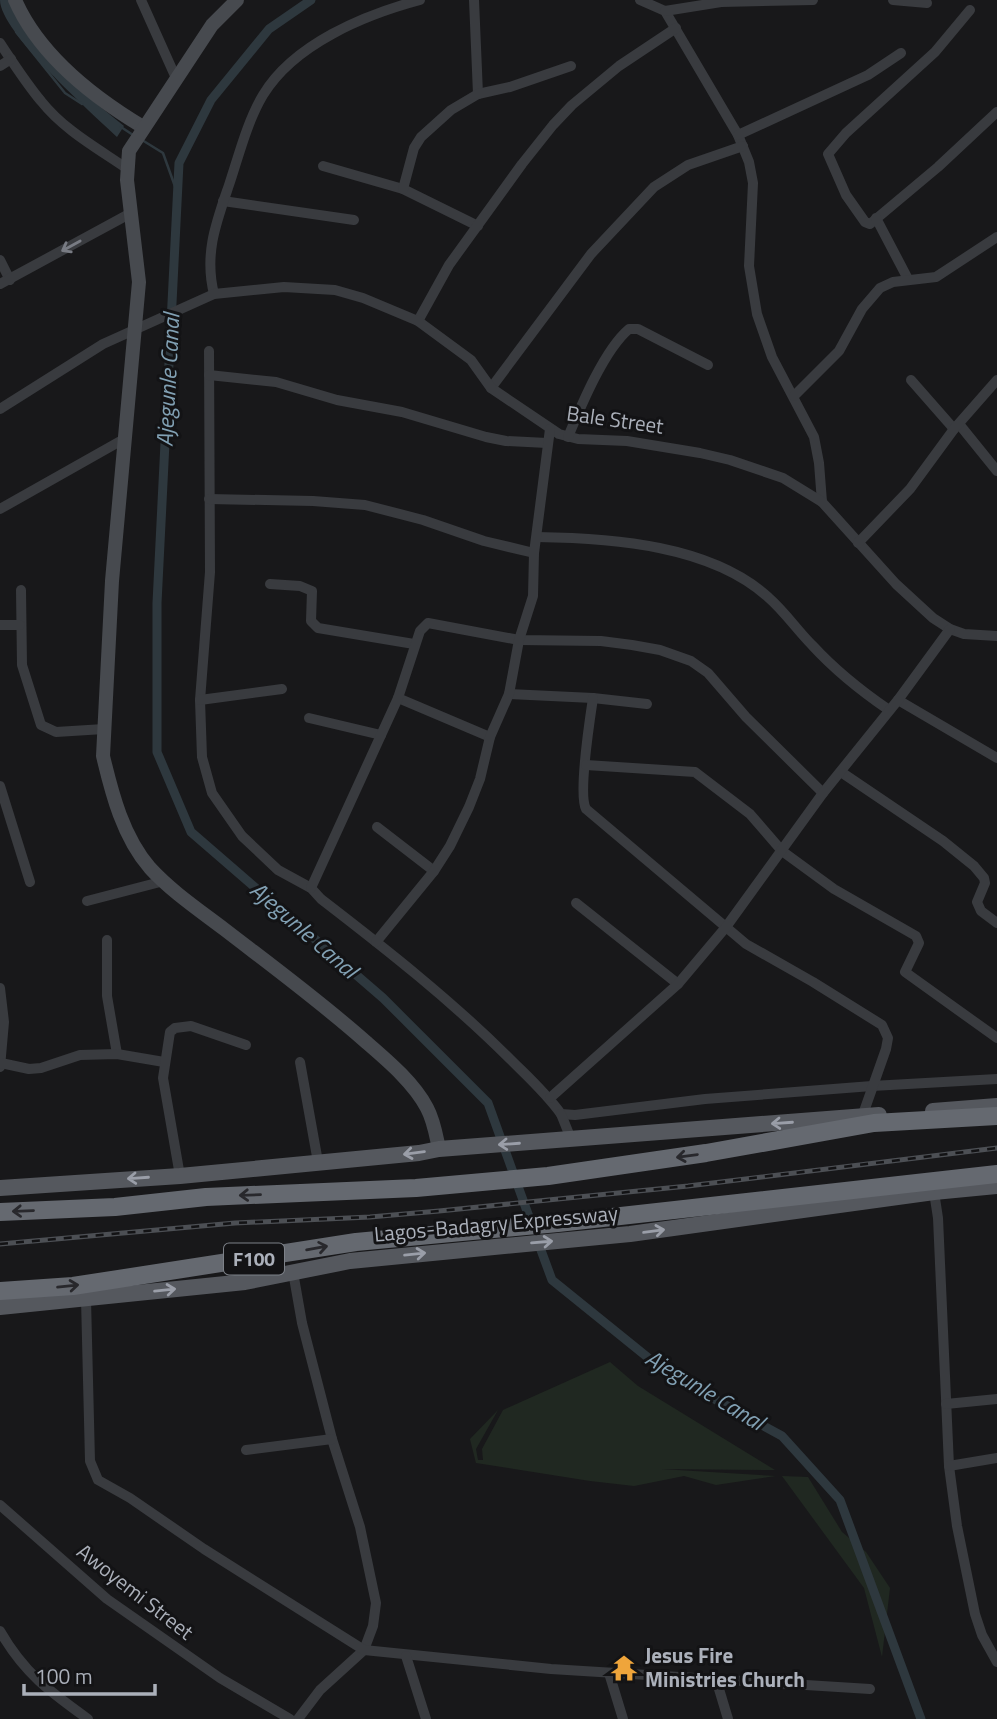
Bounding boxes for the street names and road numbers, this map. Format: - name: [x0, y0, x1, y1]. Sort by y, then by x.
- street label: Bale Street: [565, 396, 666, 442]
- street label: Lagos-Badagry Expressway: [373, 1196, 619, 1250]
- road number: F100: [224, 1244, 284, 1274]
- street label: Awoyemi Street: [70, 1535, 201, 1647]

